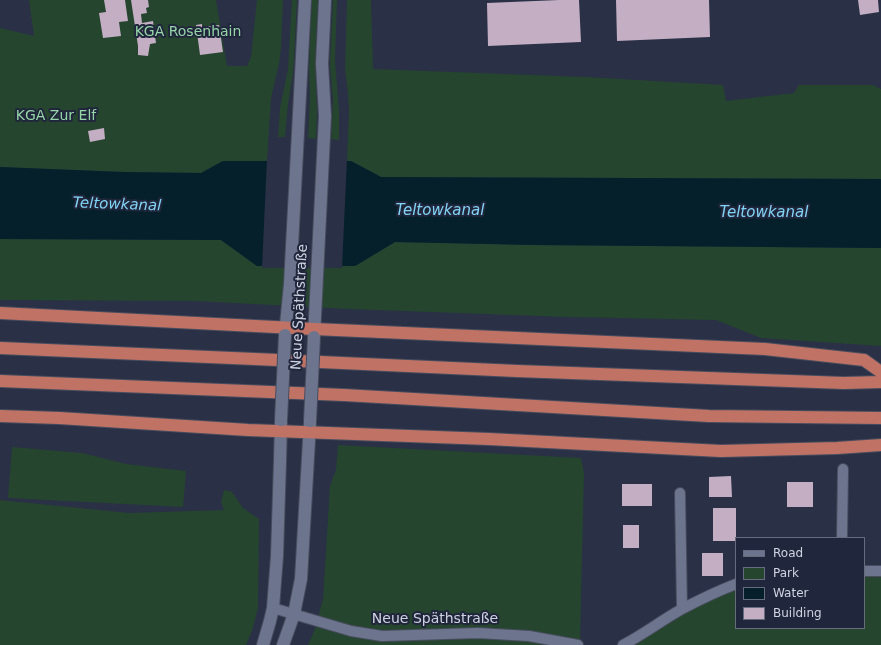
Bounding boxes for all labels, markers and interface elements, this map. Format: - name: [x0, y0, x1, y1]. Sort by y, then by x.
- park label: KGA Rosenhain: [135, 24, 241, 40]
- park label: KGA Zur Elf: [16, 108, 96, 124]
- water label: Teltowkanal: [72, 194, 162, 216]
- water label: Teltowkanal: [396, 202, 484, 220]
- water label: Teltowkanal: [720, 204, 808, 222]
- street label: Neue Späthstraße: [288, 244, 312, 370]
- legend: [735, 537, 865, 629]
- text: Road: [773, 546, 803, 560]
- text: Park: [773, 566, 799, 580]
- text: Water: [773, 586, 808, 600]
- text: Building: [773, 606, 822, 620]
- street label: Neue Späthstraße: [372, 611, 498, 627]

